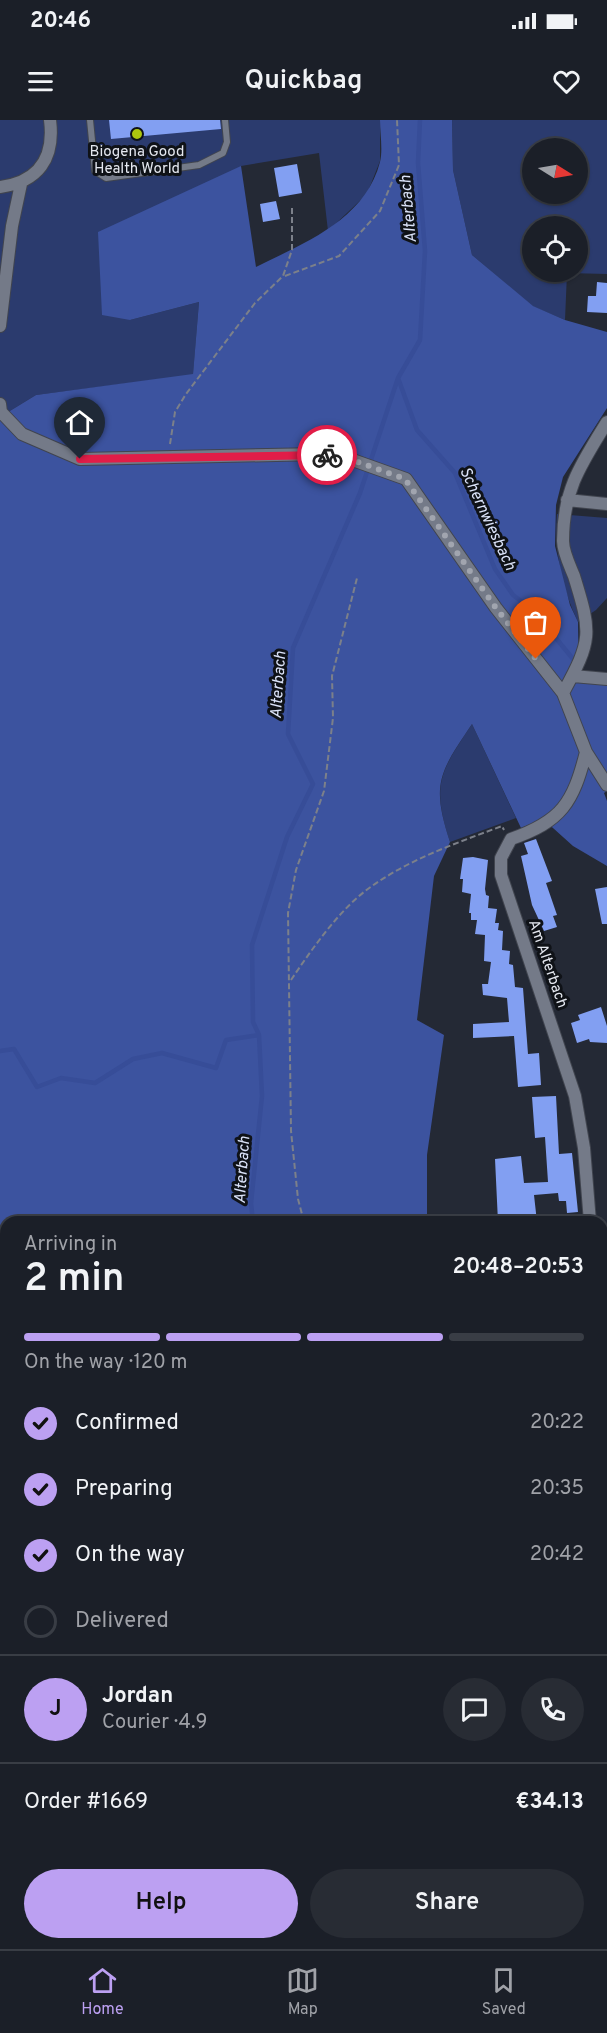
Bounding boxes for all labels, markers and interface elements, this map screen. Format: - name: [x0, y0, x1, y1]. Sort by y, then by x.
- text: 20:46: [30, 8, 91, 35]
- text: Quickbag: [245, 64, 362, 98]
- icon: menu: [24, 65, 57, 98]
- icon: heart: [550, 65, 583, 98]
- marker: Biogena Good Health World: [130, 127, 144, 141]
- north arrow: [522, 138, 588, 204]
- map controls: [522, 138, 588, 282]
- place label: Biogena Good Health World: [90, 143, 184, 179]
- water label: Alterbach: [396, 174, 422, 244]
- button: locate: [522, 216, 588, 282]
- pin: [54, 397, 105, 459]
- icon: home: [63, 406, 96, 439]
- courier: [297, 425, 357, 485]
- icon: bike: [311, 439, 344, 472]
- water label: Schernwiesbach: [454, 464, 520, 574]
- pin: [510, 597, 561, 659]
- icon: bag: [519, 606, 552, 639]
- water label: Alterbach: [267, 650, 291, 719]
- street label: Am Alterbach: [523, 917, 571, 1011]
- water label: Alterbach: [231, 1135, 255, 1204]
- text: Arriving in: [24, 1232, 117, 1258]
- text: 20:48–20:53: [453, 1254, 584, 1281]
- text: 2 min: [24, 1256, 125, 1305]
- text: On the way · 120 m: [24, 1350, 188, 1376]
- icon: check: [24, 1407, 57, 1440]
- text: Confirmed: [75, 1410, 179, 1437]
- text: 20:22: [530, 1410, 584, 1436]
- icon: check: [24, 1473, 57, 1506]
- text: Preparing: [75, 1476, 173, 1503]
- text: 20:35: [530, 1476, 584, 1502]
- icon: check: [24, 1539, 57, 1572]
- text: On the way: [75, 1542, 185, 1569]
- text: 20:42: [530, 1542, 584, 1568]
- text: Delivered: [75, 1608, 169, 1635]
- button: chat: [443, 1678, 506, 1741]
- button: phone: [521, 1678, 584, 1741]
- text: Jordan: [102, 1683, 173, 1710]
- text: J: [49, 1696, 62, 1723]
- text: Courier · 4.9: [102, 1710, 207, 1736]
- text: Order #1669: [24, 1789, 148, 1816]
- text: €34.13: [515, 1789, 584, 1816]
- button: Help: [24, 1869, 298, 1938]
- button: Share: [310, 1869, 584, 1938]
- tab: Home: [81, 1964, 124, 2020]
- tab: Map: [286, 1964, 319, 2020]
- tab: Saved: [482, 1964, 526, 2020]

